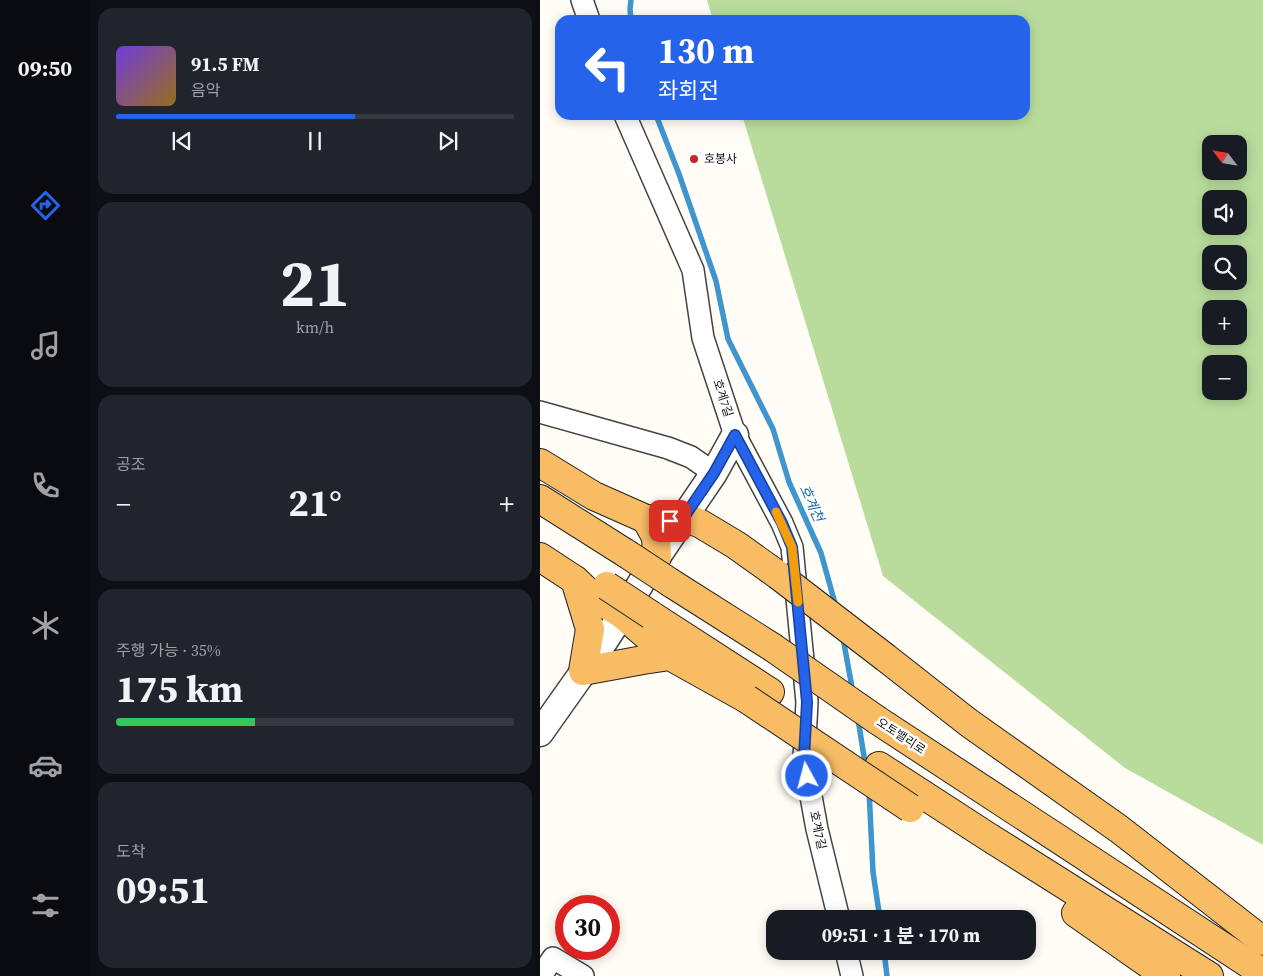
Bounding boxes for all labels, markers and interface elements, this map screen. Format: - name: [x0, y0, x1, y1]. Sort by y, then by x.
- text: 130 m: [658, 27, 754, 75]
- icon: left: [575, 35, 640, 100]
- text: 91.5 FM: [191, 51, 260, 77]
- text: 09:50: [18, 53, 72, 83]
- text: 좌회전: [658, 75, 719, 105]
- text: 음악: [191, 79, 220, 101]
- icon: previous: [168, 127, 196, 155]
- icon: pause: [301, 127, 329, 155]
- icon: next: [434, 127, 462, 155]
- north arrow: [1202, 135, 1248, 180]
- map controls: [1202, 135, 1247, 400]
- place label: 호봉사: [704, 151, 737, 167]
- marker: 호봉사: [688, 153, 700, 165]
- icon: directions: [28, 188, 63, 223]
- button: sound: [1202, 190, 1247, 235]
- text: 21: [280, 239, 350, 328]
- button: search: [1202, 245, 1247, 290]
- button: +: [1202, 300, 1247, 345]
- text: km/h: [296, 316, 334, 338]
- icon: music: [28, 328, 63, 363]
- button: −: [1202, 355, 1247, 400]
- street label: 호계7길: [709, 377, 737, 419]
- text: 공조: [116, 453, 145, 475]
- icon: phone: [28, 468, 63, 503]
- text: 21°: [288, 477, 342, 529]
- water label: 호계천: [795, 481, 829, 526]
- text: −: [116, 485, 131, 523]
- text: +: [499, 485, 514, 523]
- pin: [649, 500, 691, 542]
- icon: arrive: [656, 507, 684, 535]
- icon: climate: [28, 608, 63, 643]
- text: 주행 가능 · 35%: [116, 639, 221, 661]
- text: 175 km: [116, 663, 243, 715]
- street label: 오토밸리로: [873, 714, 929, 758]
- icon: car: [28, 748, 63, 783]
- position arrow: [780, 749, 832, 801]
- street label: 호계7길: [806, 809, 830, 851]
- text: 도착: [116, 840, 145, 862]
- text: 09:51: [116, 864, 210, 916]
- icon: filters: [28, 888, 63, 923]
- speed limit sign: 30: [555, 895, 620, 960]
- text: 09:51 · 1 분 · 170 m: [822, 922, 980, 948]

